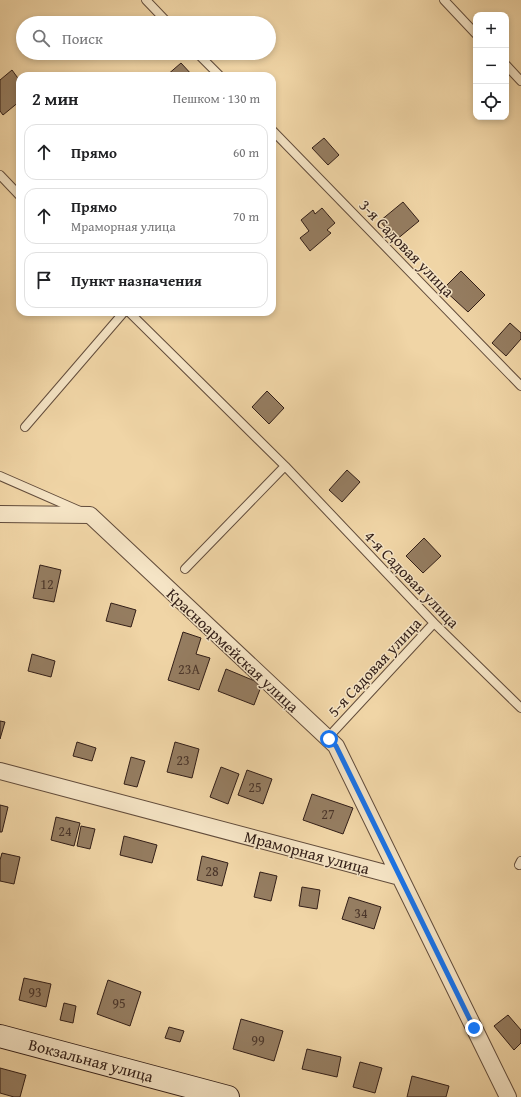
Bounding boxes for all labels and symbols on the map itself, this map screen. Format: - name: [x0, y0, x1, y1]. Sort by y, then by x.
- street label: 3-я Садовая улица: [354, 194, 460, 303]
- street label: 4-я Садовая улица: [359, 525, 465, 634]
- house number: 12: [40, 574, 54, 594]
- street label: Красноармейская улица: [161, 582, 305, 718]
- street label: 5-я Садовая улица: [321, 612, 427, 722]
- house number: 23А: [178, 659, 200, 679]
- route start: [320, 730, 338, 748]
- house number: 23: [176, 750, 190, 770]
- house number: 25: [248, 777, 262, 797]
- house number: 27: [321, 804, 335, 824]
- house number: 24: [58, 821, 72, 841]
- street label: Мраморная улица: [242, 824, 373, 880]
- house number: 28: [205, 861, 219, 881]
- house number: 34: [354, 903, 368, 923]
- house number: 93: [28, 982, 42, 1002]
- house number: 95: [112, 993, 126, 1013]
- route end: [465, 1019, 483, 1037]
- house number: 99: [251, 1030, 265, 1050]
- street label: Вокзальная улица: [26, 1032, 156, 1088]

